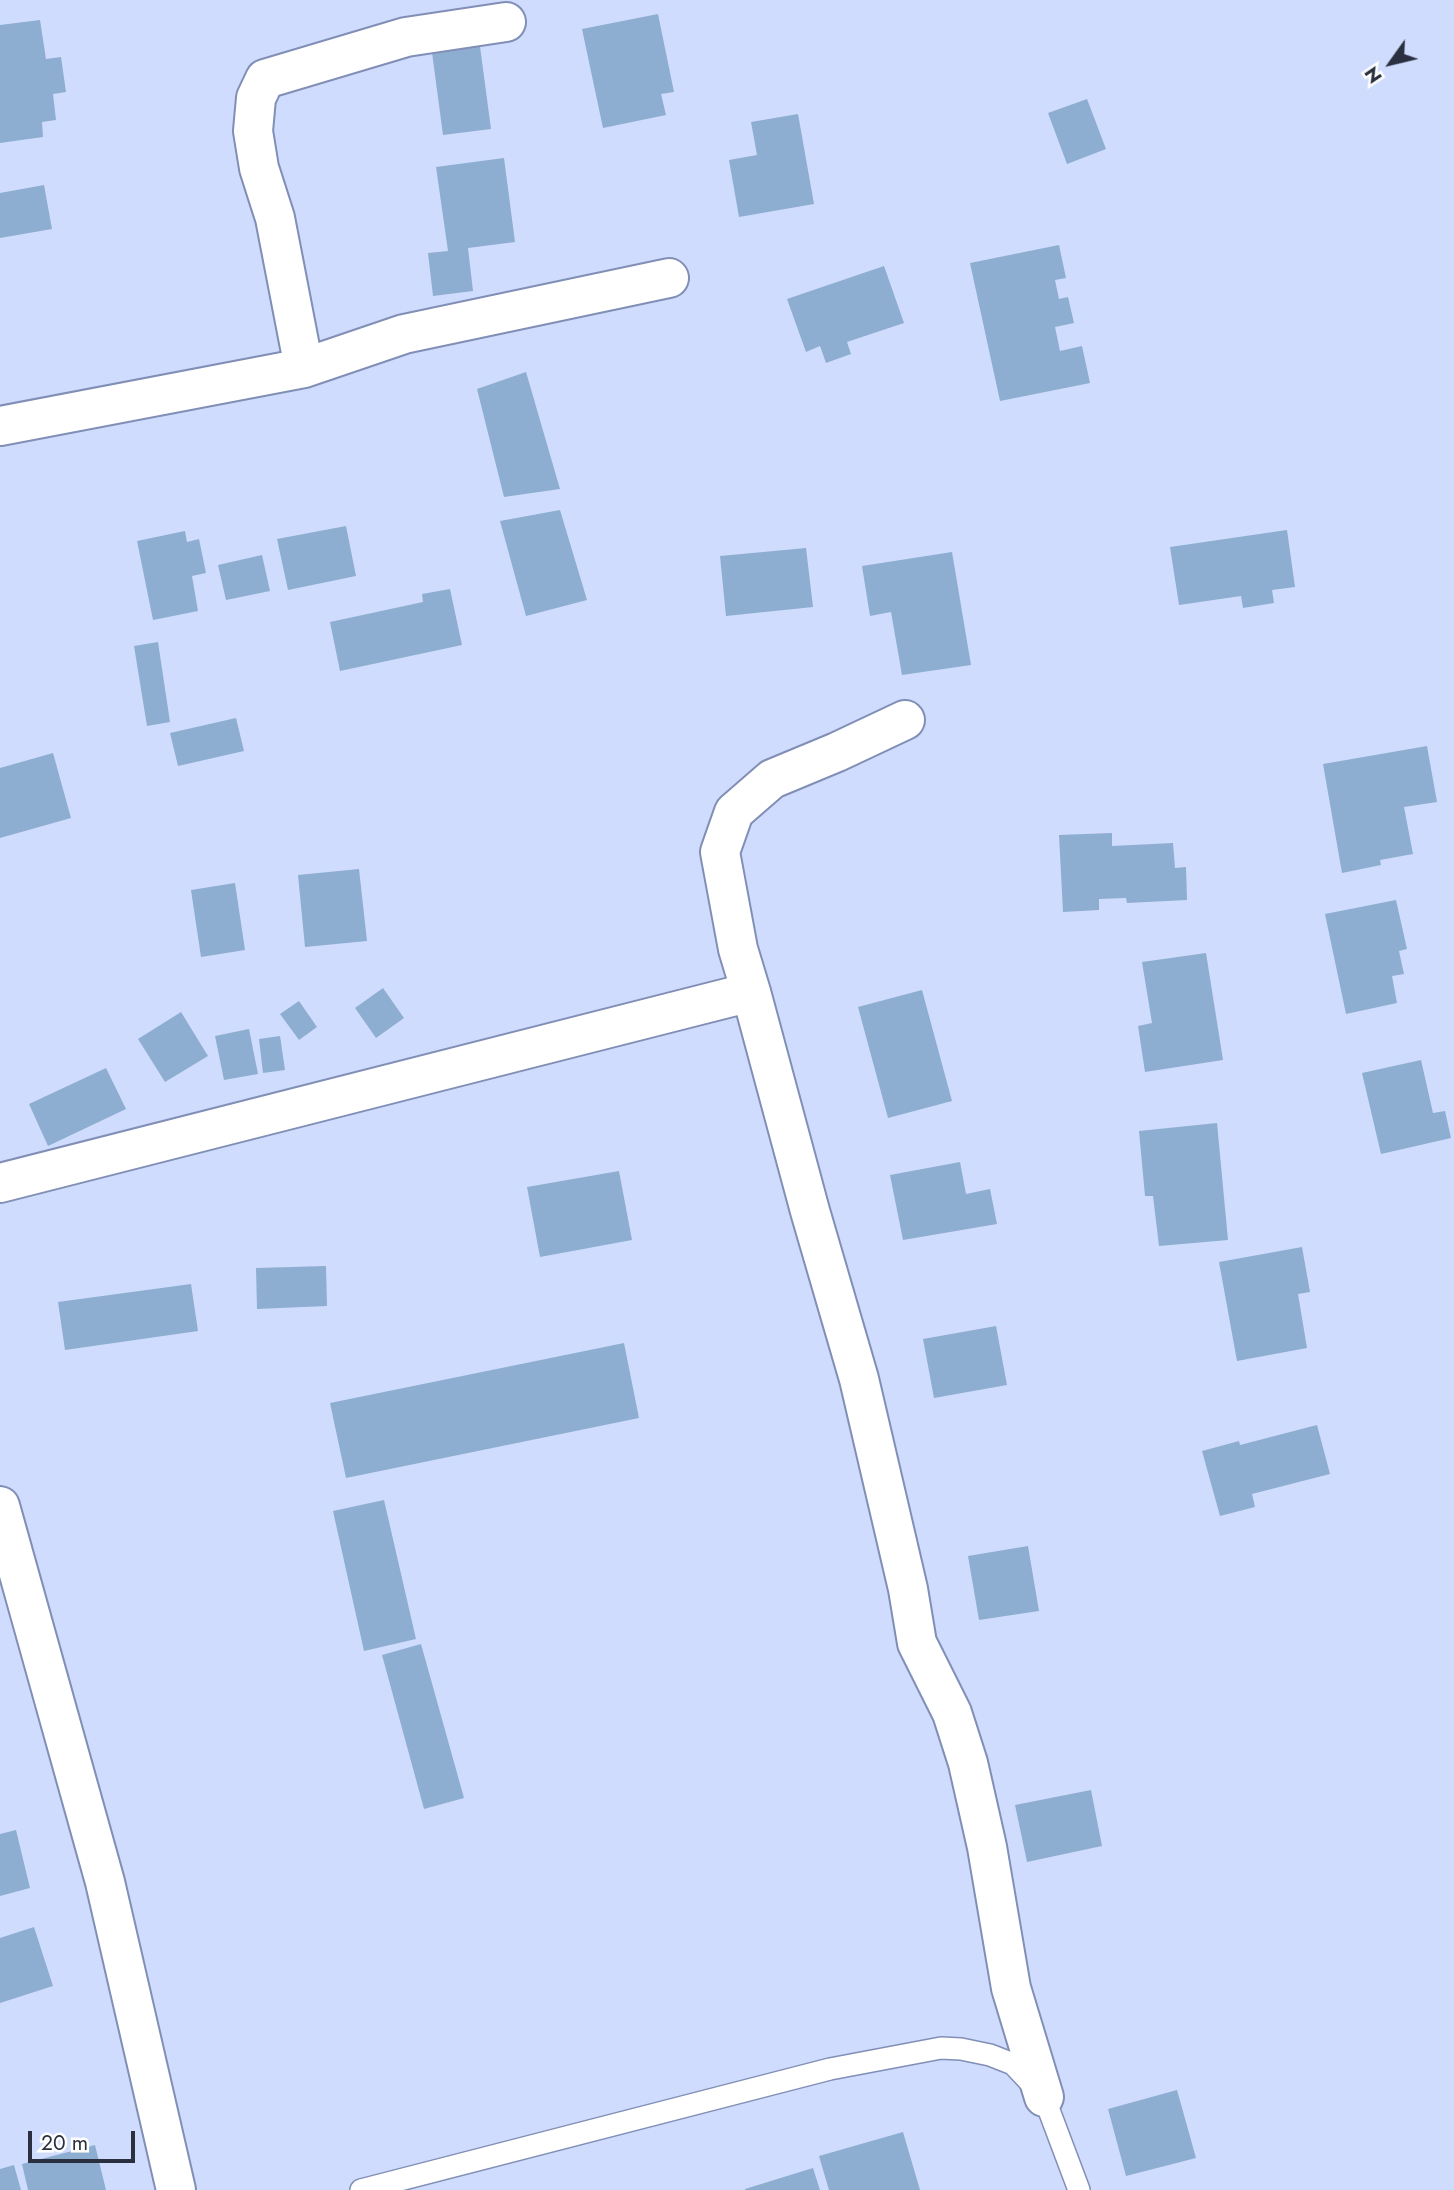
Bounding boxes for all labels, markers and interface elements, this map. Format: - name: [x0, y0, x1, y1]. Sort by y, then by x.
- north arrow: [1356, 28, 1426, 98]
- text: N: [1358, 61, 1389, 89]
- scale bar: [32, 2116, 138, 2160]
- text: 20 m: [41, 2128, 88, 2158]

